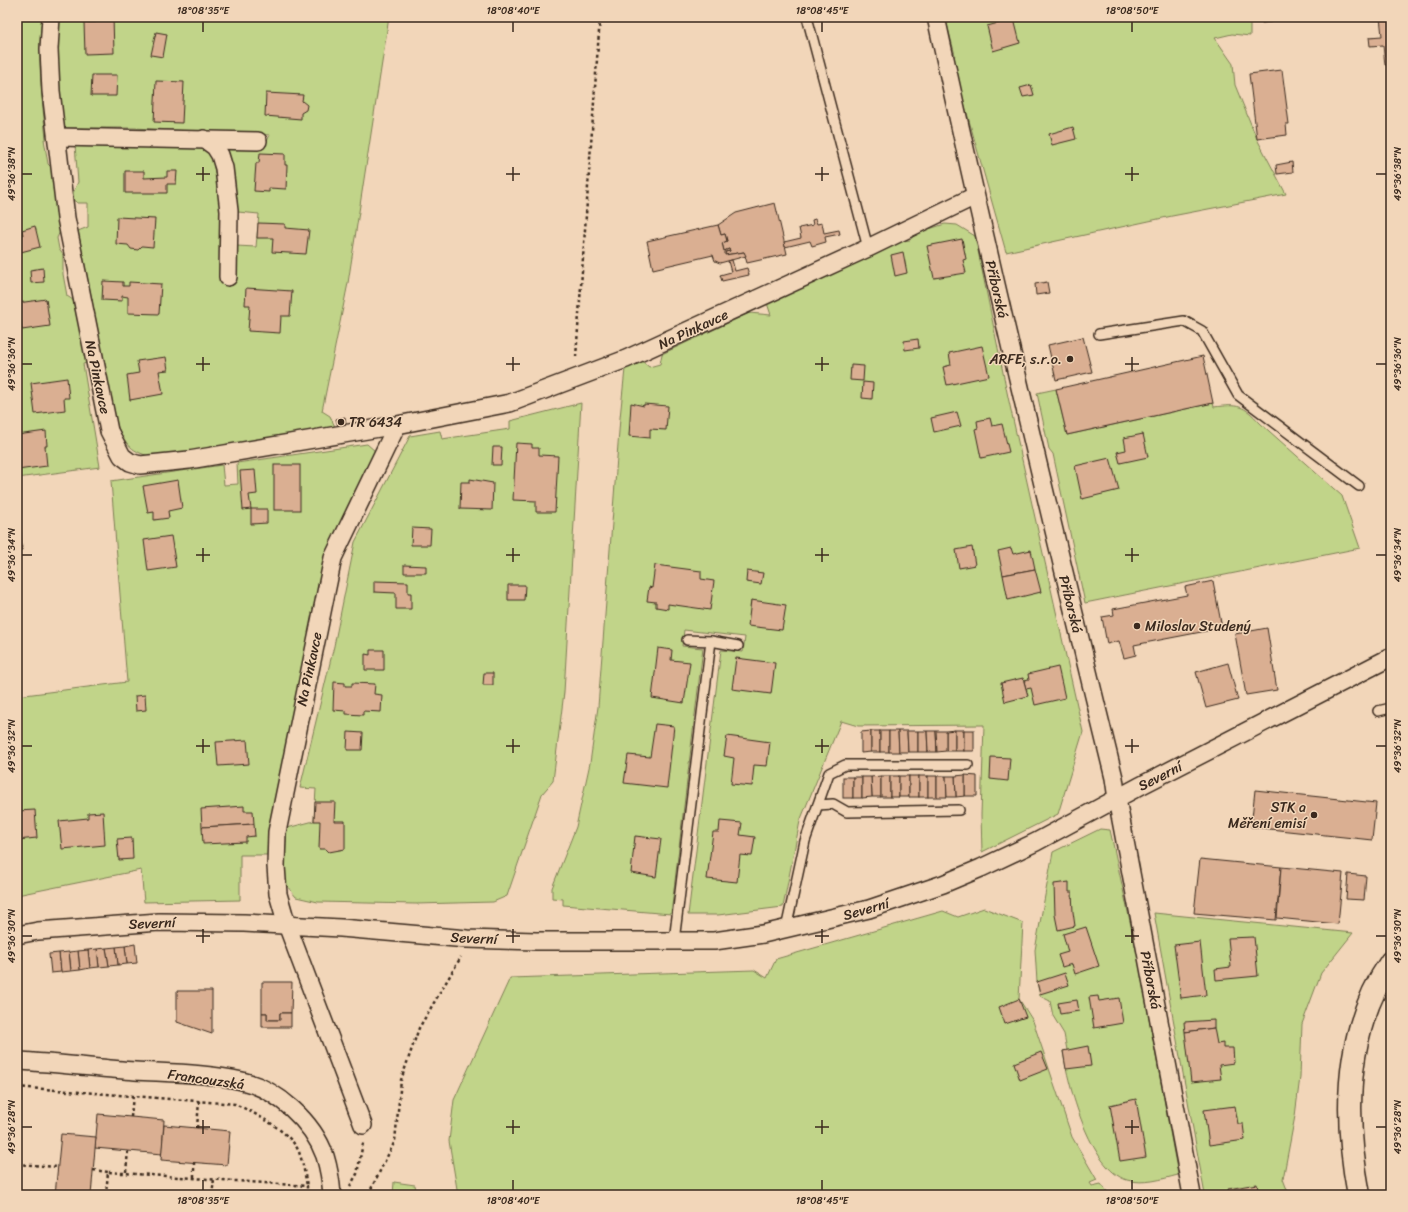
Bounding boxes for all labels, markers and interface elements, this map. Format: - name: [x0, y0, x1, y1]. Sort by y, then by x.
- text: 18°08'35"E: [177, 2, 230, 20]
- text: 18°08'40"E: [487, 2, 541, 20]
- text: 18°08'45"E: [796, 2, 850, 20]
- text: 18°08'50"E: [1106, 2, 1160, 20]
- text: 49°36'38"N: [3, 147, 21, 201]
- text: 49°36'38"N: [1389, 147, 1407, 201]
- street label: Příborská: [978, 258, 1015, 321]
- street label: Na Pinkavce: [654, 302, 733, 357]
- text: 49°36'36"N: [3, 337, 21, 391]
- text: 49°36'36"N: [1389, 337, 1407, 391]
- street label: Na Pinkavce: [77, 338, 118, 416]
- place label: ARFE, s.r.o.: [989, 347, 1062, 372]
- marker: ARFE, s.r.o.: [1065, 354, 1075, 364]
- place label: TR 6434: [349, 410, 402, 435]
- marker: TR 6434: [336, 417, 346, 427]
- text: 49°36'34"N: [3, 528, 21, 582]
- text: 49°36'34"N: [1389, 528, 1407, 582]
- street label: Příborská: [1051, 573, 1090, 636]
- place label: Miloslav Studený: [1145, 614, 1252, 639]
- marker: Miloslav Studený: [1132, 621, 1142, 631]
- street label: Na Pinkavce: [289, 630, 330, 708]
- text: 49°36'32"N: [3, 719, 21, 773]
- text: 49°36'32"N: [1389, 719, 1407, 773]
- street label: Severní: [1134, 754, 1189, 798]
- place label: STK a Měření emisí: [1228, 795, 1308, 836]
- marker: STK a Měření emisí: [1309, 810, 1319, 820]
- street label: Severní: [840, 890, 894, 928]
- text: 49°36'30"N: [3, 909, 21, 963]
- text: 49°36'30"N: [1389, 909, 1407, 963]
- street label: Severní: [128, 910, 178, 937]
- street label: Severní: [450, 925, 500, 952]
- street label: Příborská: [1133, 949, 1168, 1011]
- street label: Francouzská: [166, 1062, 246, 1097]
- text: 49°36'28"N: [3, 1100, 21, 1154]
- text: 49°36'28"N: [1389, 1100, 1407, 1154]
- text: 18°08'35"E: [177, 1192, 230, 1210]
- text: 18°08'40"E: [487, 1192, 541, 1210]
- text: 18°08'45"E: [796, 1192, 850, 1210]
- text: 18°08'50"E: [1106, 1192, 1160, 1210]

